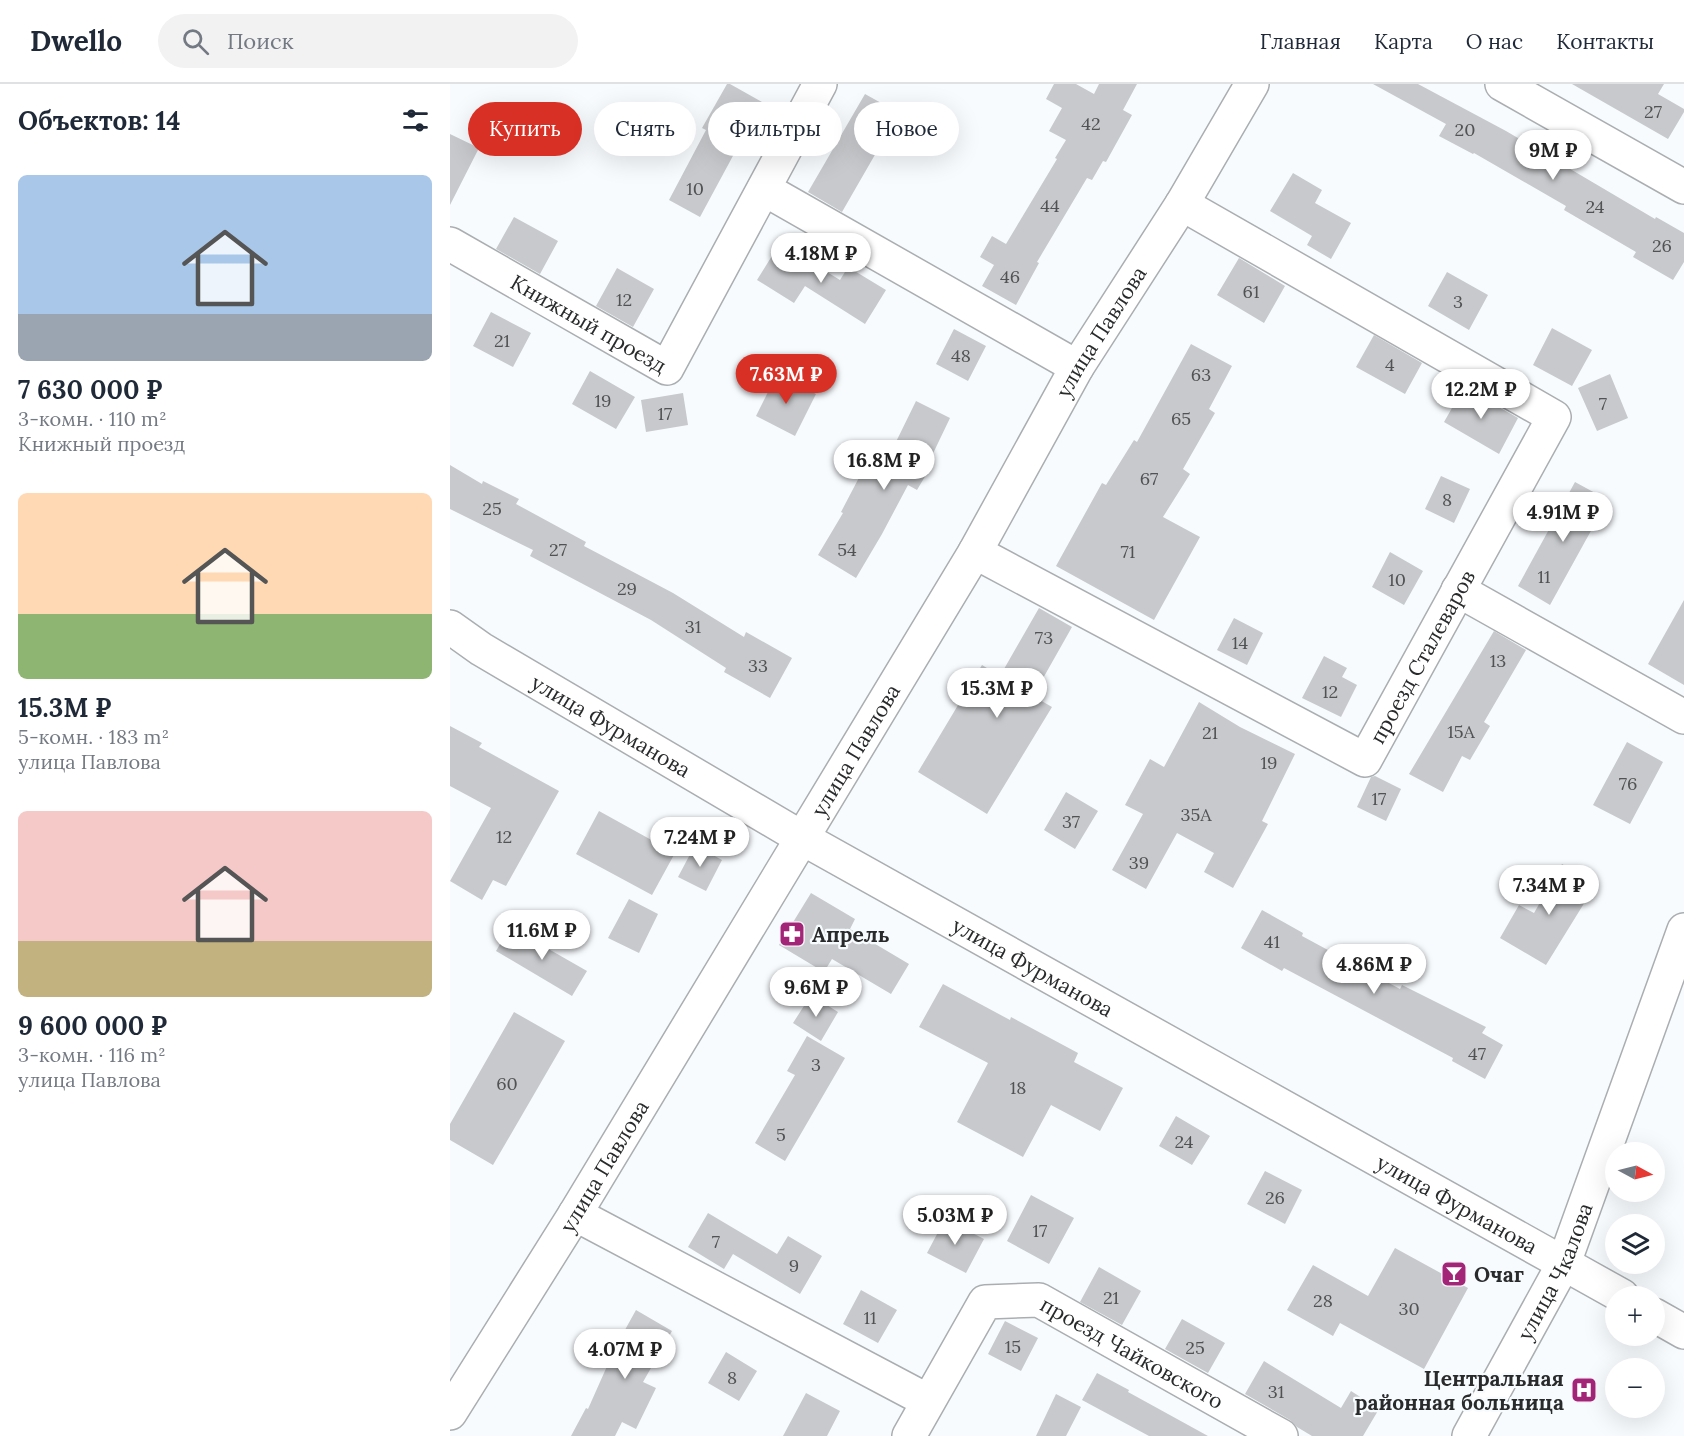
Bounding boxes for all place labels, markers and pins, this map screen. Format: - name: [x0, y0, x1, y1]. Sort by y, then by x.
- pin: 9M ₽: [1517, 130, 1589, 181]
- pin: 4.18M ₽: [766, 233, 876, 284]
- pin: 7.63M ₽: [731, 354, 841, 405]
- pin: 12.2M ₽: [1426, 369, 1536, 420]
- pin: 16.8M ₽: [829, 440, 939, 491]
- pin: 4.91M ₽: [1508, 492, 1618, 543]
- pin: 15.3M ₽: [942, 668, 1052, 719]
- pin: 7.24M ₽: [645, 817, 755, 868]
- pin: 7.34M ₽: [1494, 865, 1604, 916]
- pin: 11.6M ₽: [487, 910, 597, 961]
- pharmacy icon: Апрель: [777, 919, 807, 949]
- place label: Апрель: [812, 921, 890, 948]
- pin: 4.86M ₽: [1319, 944, 1429, 995]
- pin: 9.6M ₽: [767, 967, 865, 1018]
- pin: 5.03M ₽: [900, 1195, 1010, 1246]
- bar icon: Очаг: [1439, 1259, 1469, 1289]
- place label: Очаг: [1474, 1261, 1524, 1288]
- pin: 4.07M ₽: [570, 1329, 680, 1380]
- place label: Центральная районная больница: [1355, 1365, 1564, 1416]
- hospital icon: Центральная районная больница: [1569, 1375, 1599, 1405]

